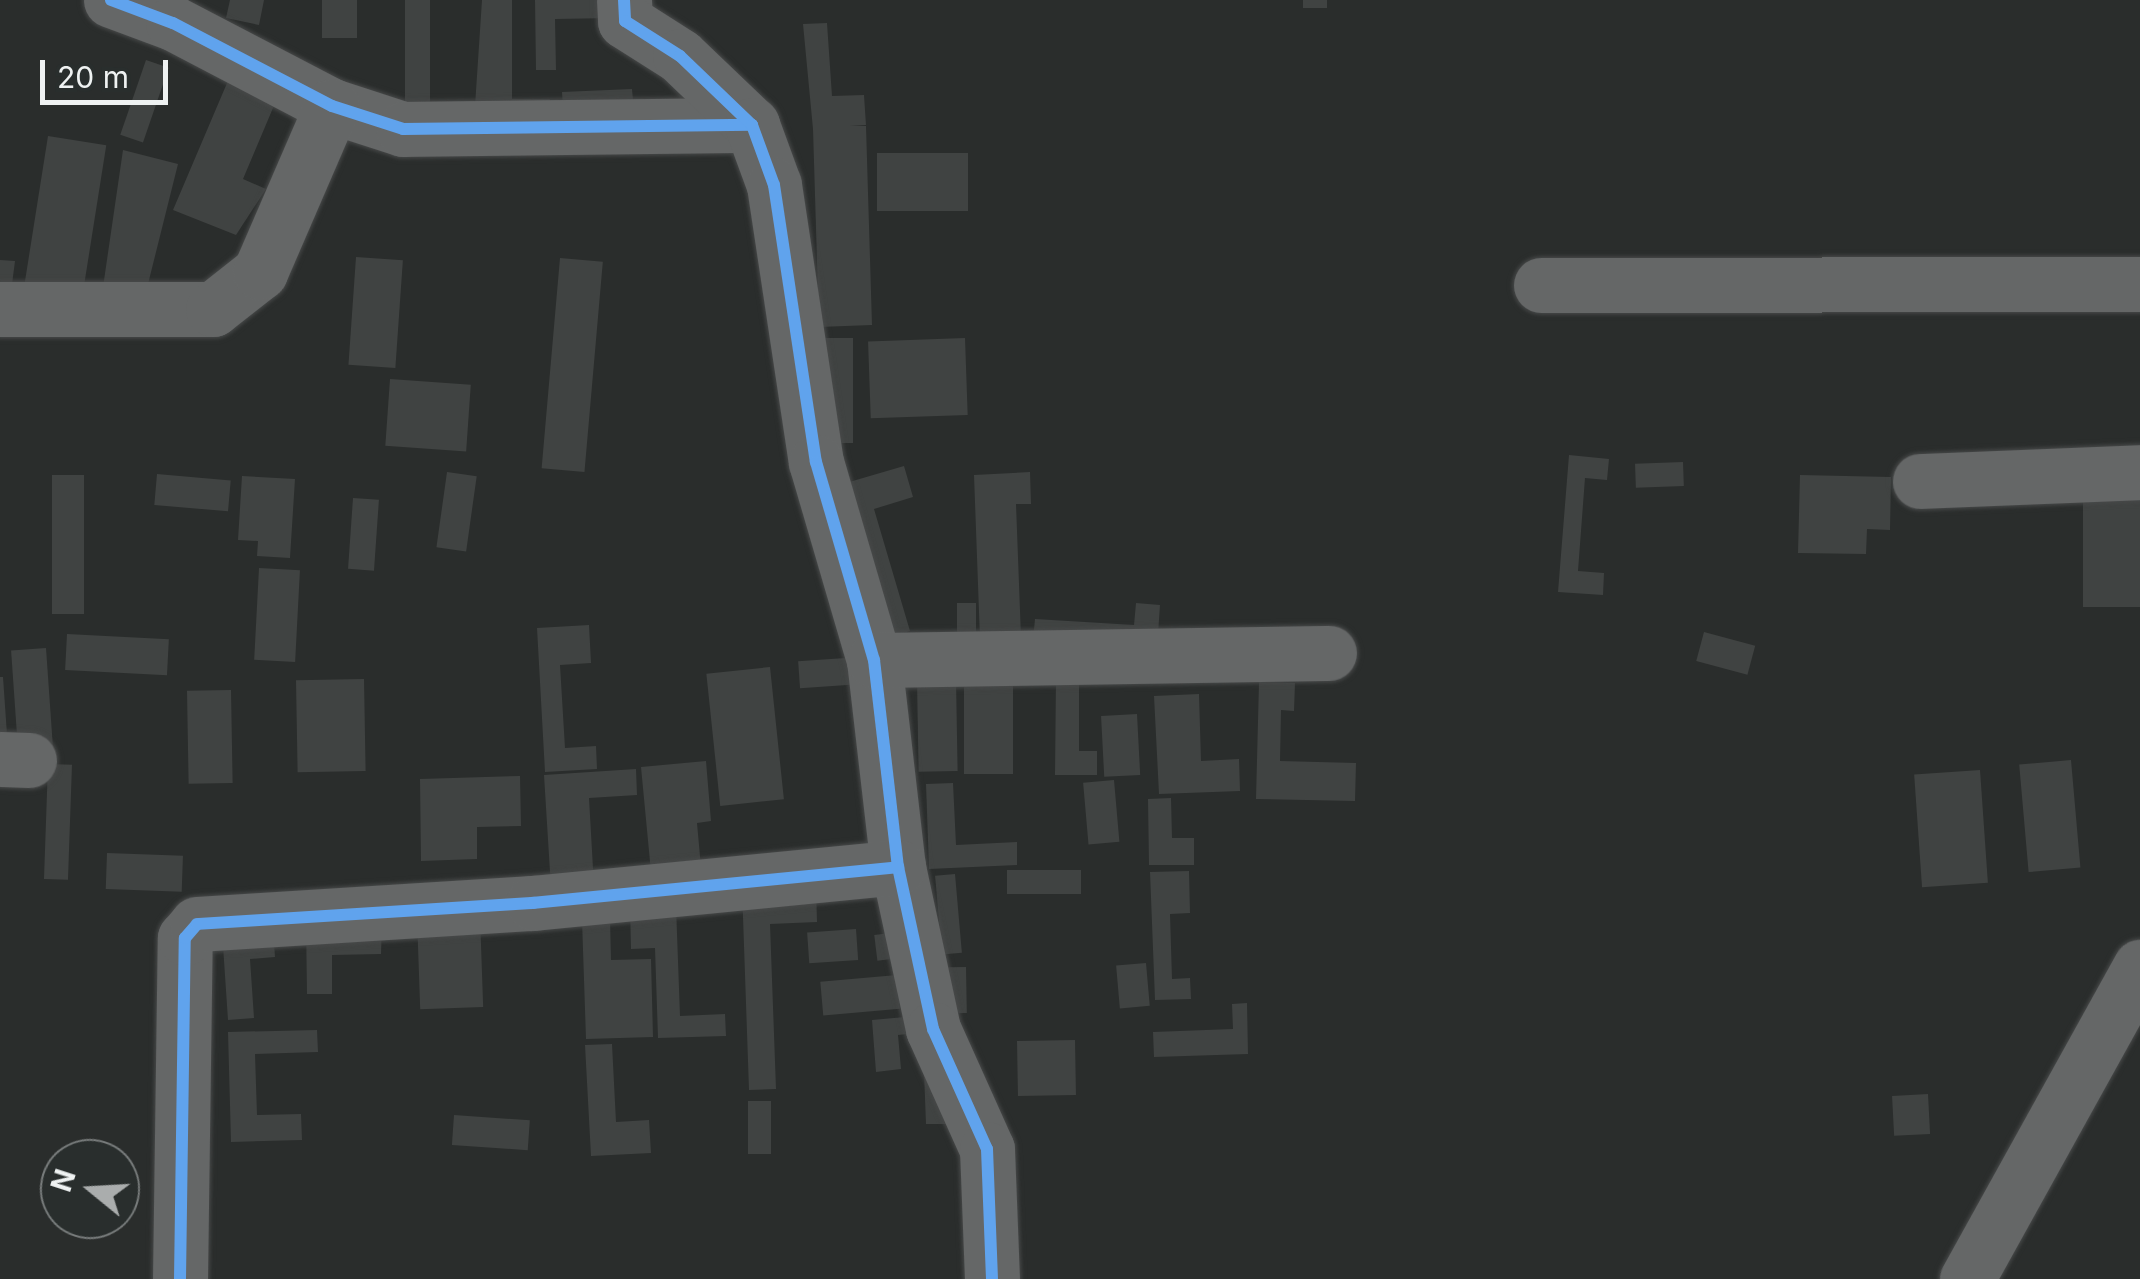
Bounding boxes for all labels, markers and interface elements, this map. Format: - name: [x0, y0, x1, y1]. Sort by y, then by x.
- scale bar: [45, 40, 172, 102]
- text: 20 m: [57, 59, 129, 95]
- north arrow: [40, 1139, 140, 1239]
- text: N: [44, 1165, 83, 1196]

